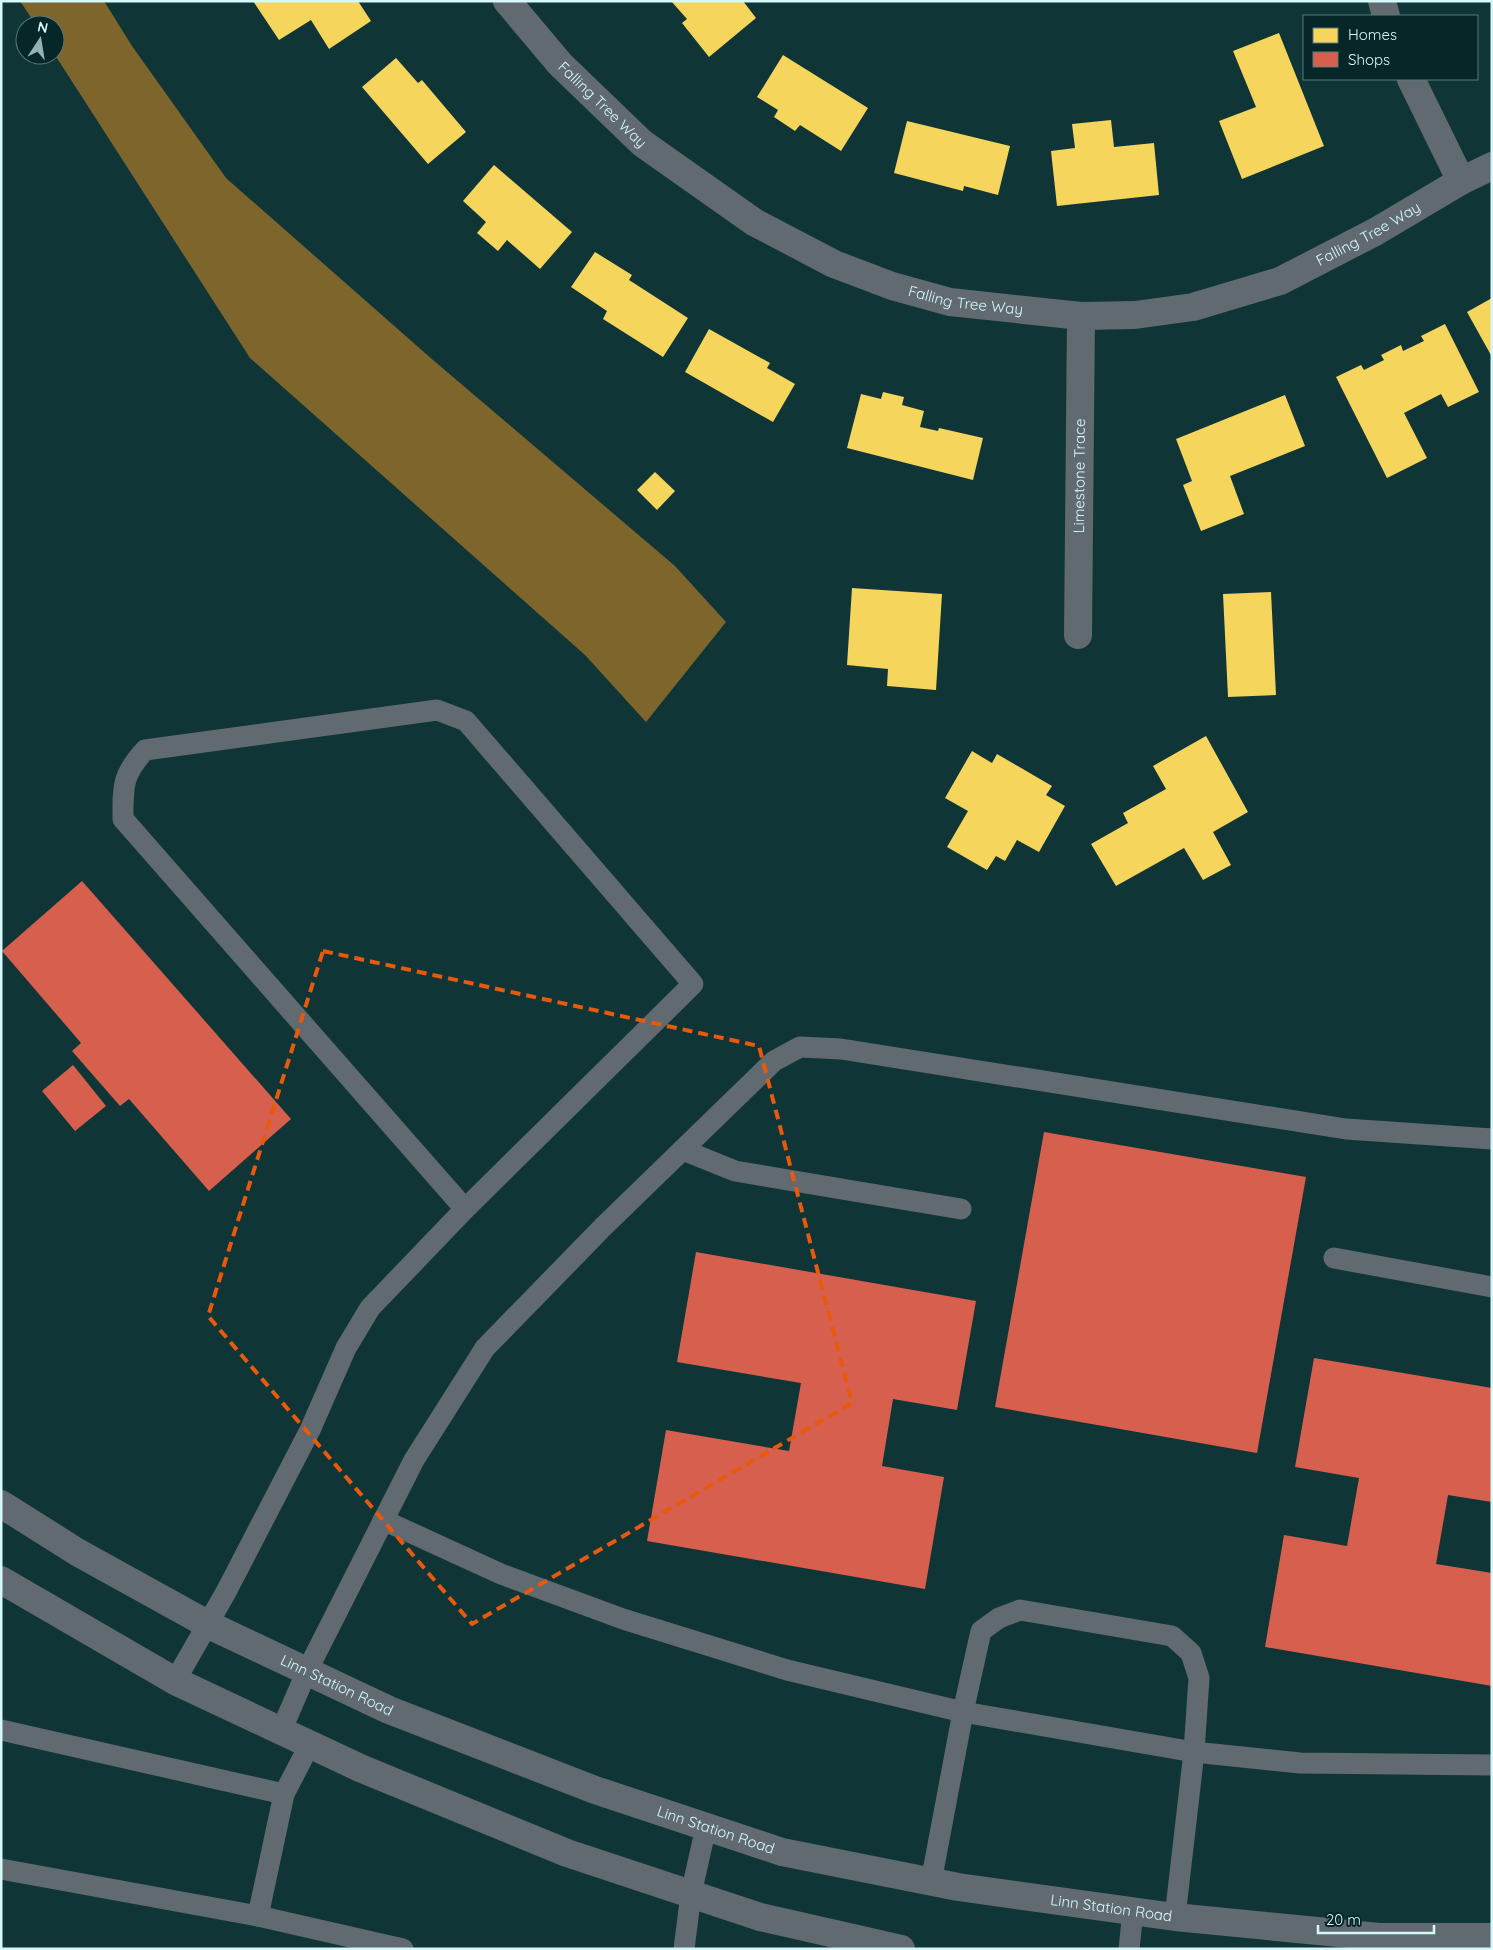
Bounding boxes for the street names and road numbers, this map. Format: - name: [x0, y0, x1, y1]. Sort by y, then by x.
- street label: Falling Tree Way: [554, 57, 651, 152]
- street label: Falling Tree Way: [1313, 197, 1424, 270]
- street label: Falling Tree Way: [906, 281, 1024, 319]
- street label: Limestone Trace: [1069, 418, 1089, 534]
- street label: Linn Station Road: [277, 1650, 396, 1720]
- street label: Linn Station Road: [655, 1801, 777, 1858]
- street label: Linn Station Road: [1049, 1890, 1173, 1926]

